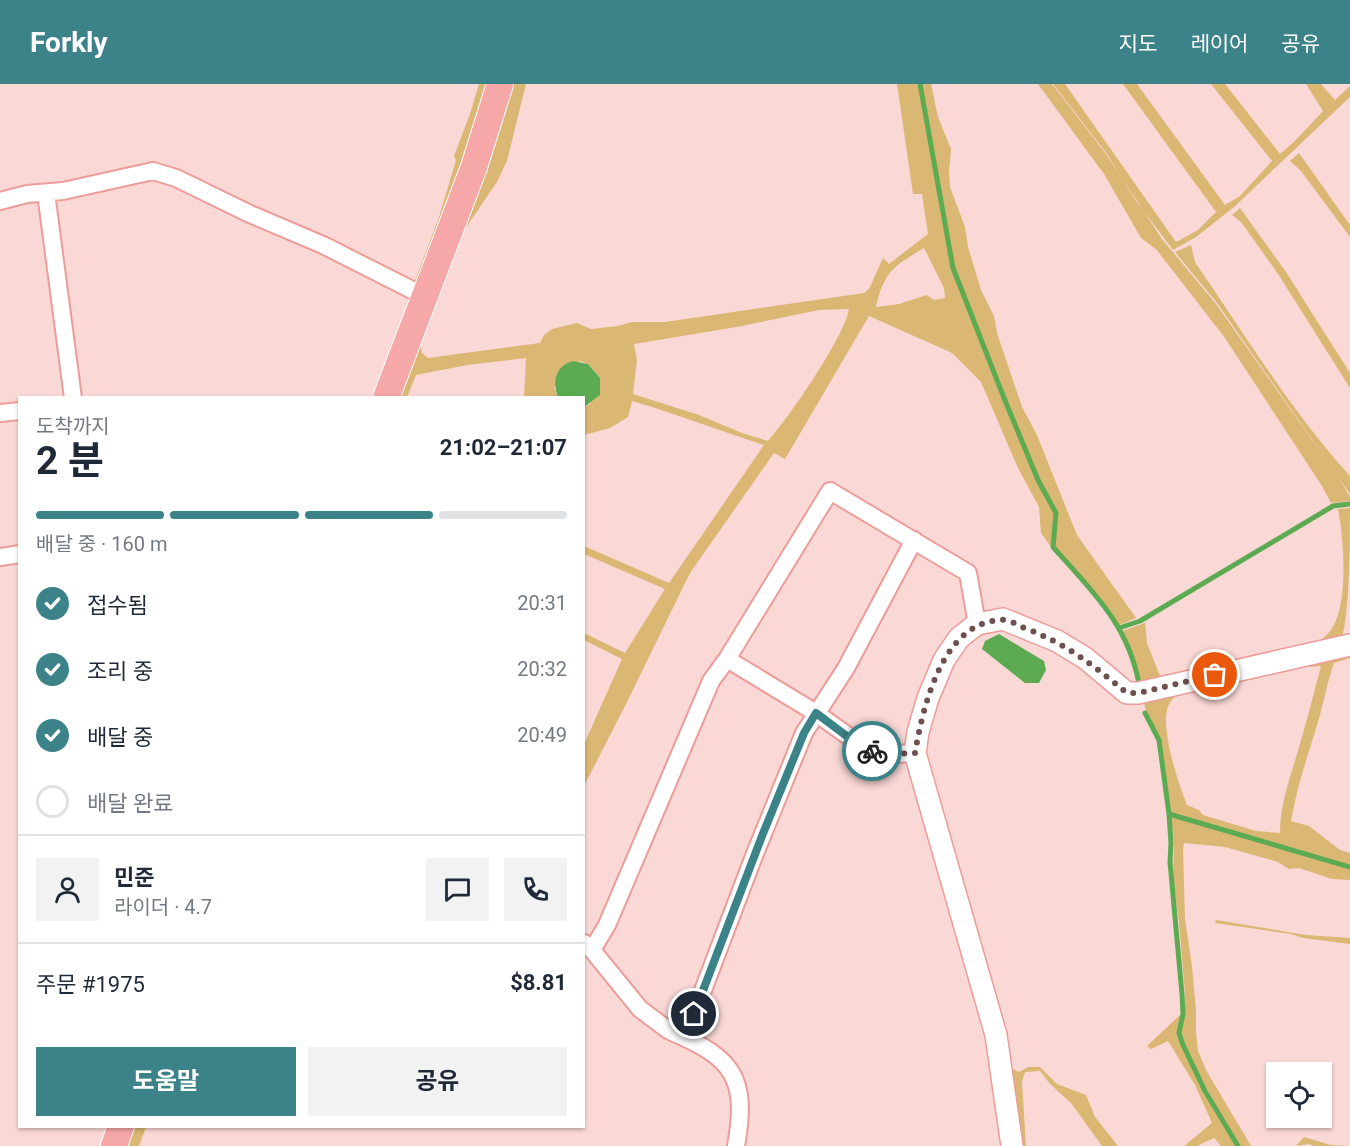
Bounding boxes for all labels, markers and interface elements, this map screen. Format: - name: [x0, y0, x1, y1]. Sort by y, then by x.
- text: Forkly: [30, 26, 108, 59]
- text: 지도: [1119, 32, 1157, 56]
- text: 레이어: [1190, 32, 1248, 56]
- text: 공유: [1281, 32, 1320, 56]
- text: 도착까지: [36, 414, 110, 438]
- text: 21:02–21:07: [440, 435, 567, 460]
- text: 2 분: [36, 438, 104, 484]
- text: 배달 중 · 160 m: [36, 532, 168, 556]
- icon: check: [36, 587, 69, 620]
- text: 20:31: [517, 591, 567, 615]
- text: 접수됨: [87, 593, 148, 618]
- pin: [1189, 649, 1240, 700]
- icon: check: [36, 653, 69, 686]
- text: 20:32: [517, 657, 567, 681]
- icon: bag: [1198, 658, 1231, 691]
- text: 조리 중: [87, 659, 153, 684]
- icon: check: [36, 719, 69, 752]
- courier: [842, 721, 902, 781]
- text: 20:49: [517, 723, 567, 747]
- text: 배달 중: [87, 725, 153, 750]
- icon: bike: [856, 735, 889, 768]
- text: 배달 완료: [87, 791, 173, 816]
- button: person: [36, 858, 99, 921]
- button: chat: [426, 858, 489, 921]
- button: phone: [504, 858, 567, 921]
- text: 민준: [114, 865, 154, 890]
- text: 라이더 · 4.7: [114, 895, 212, 919]
- text: $8.81: [510, 970, 567, 995]
- text: 주문 #1975: [36, 972, 145, 997]
- pin: [668, 988, 719, 1039]
- icon: home: [677, 997, 710, 1030]
- button: 도움말: [36, 1047, 296, 1116]
- button: 공유: [308, 1047, 567, 1116]
- map controls: [1266, 1062, 1332, 1128]
- button: locate: [1266, 1062, 1332, 1128]

